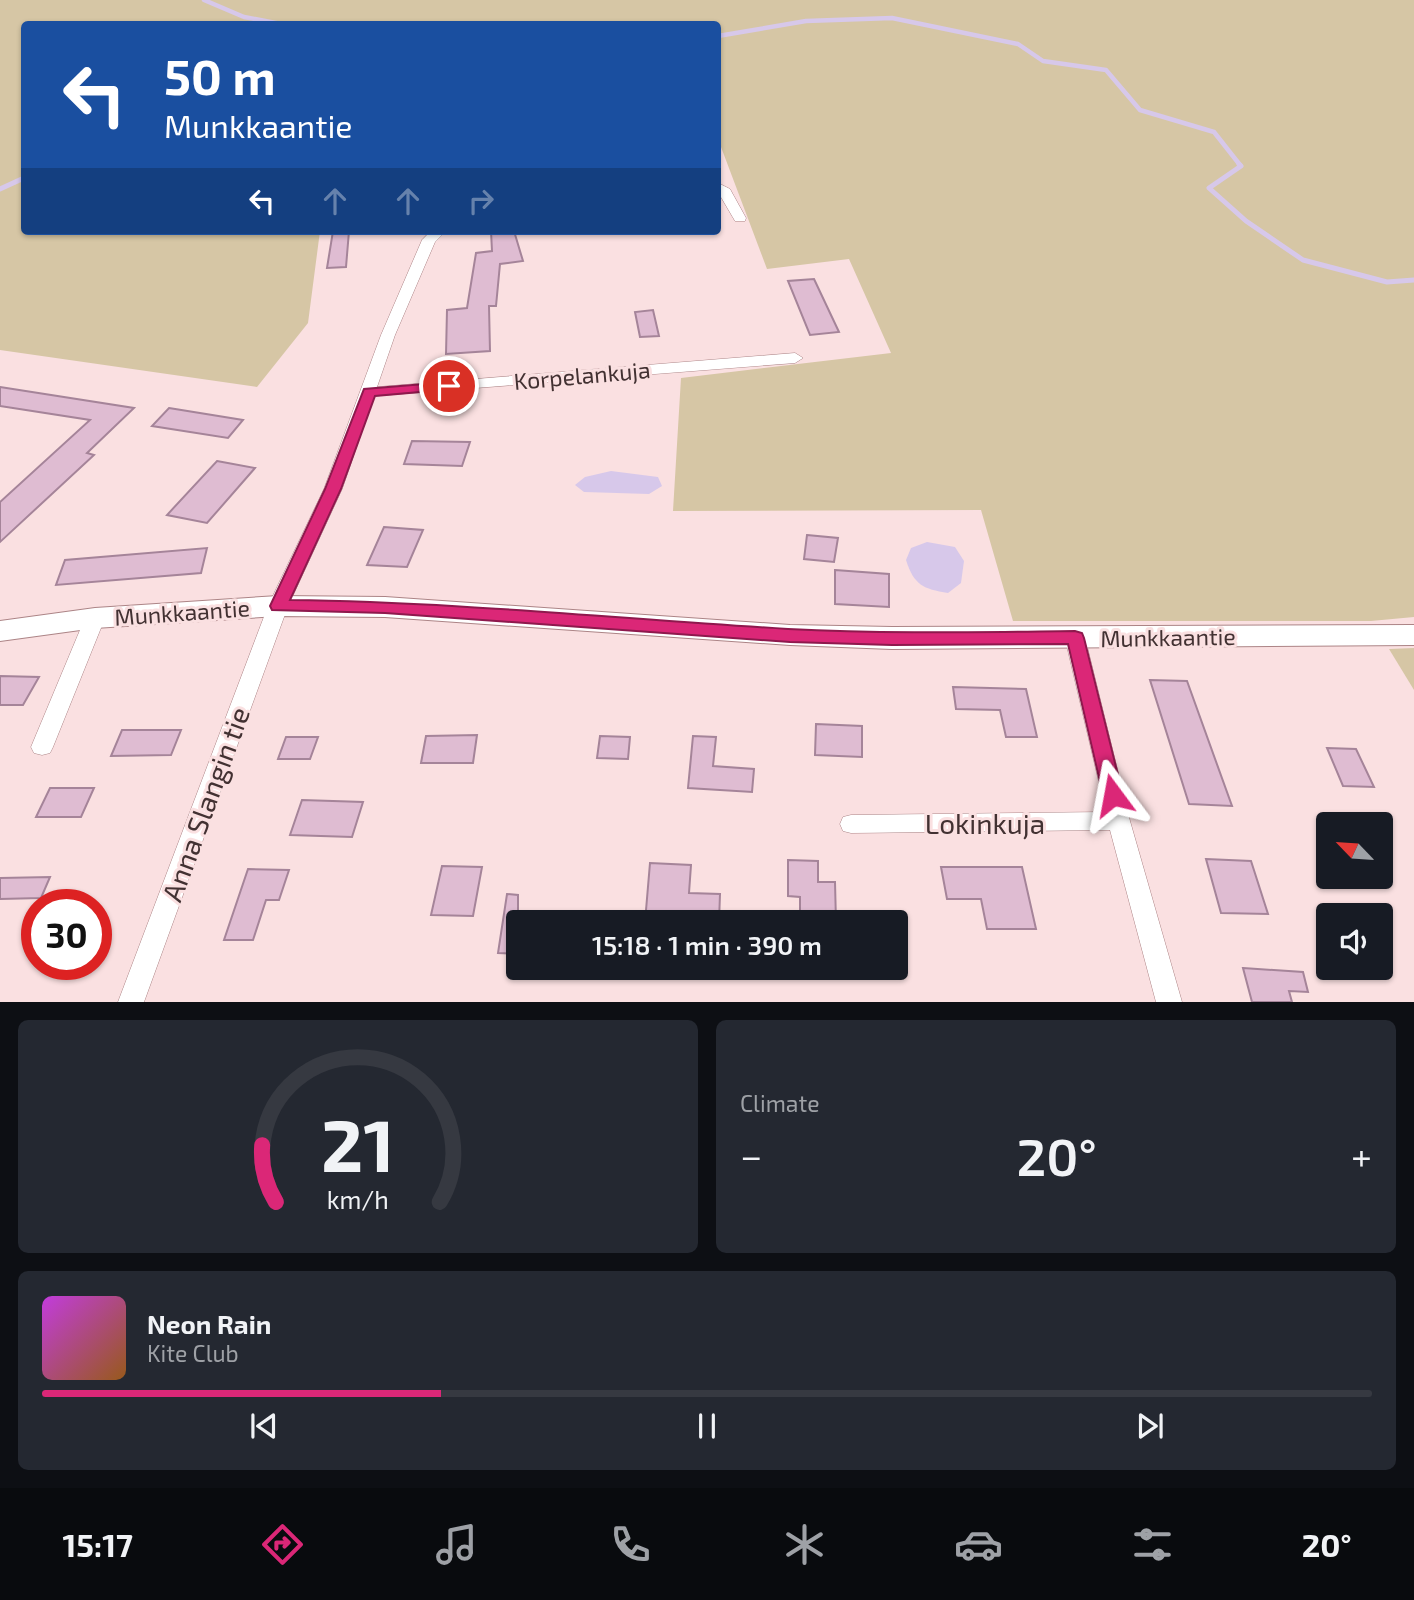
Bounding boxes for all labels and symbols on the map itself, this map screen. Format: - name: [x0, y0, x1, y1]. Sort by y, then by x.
- street label: Korpelankuja: [512, 355, 652, 395]
- pin: [419, 356, 479, 416]
- street label: Munkkaantie: [113, 593, 251, 631]
- street label: Munkkaantie: [1100, 622, 1236, 652]
- street label: Anna Slangin tie: [154, 702, 256, 906]
- position arrow: [1076, 758, 1150, 832]
- street label: Lokinkuja: [925, 806, 1045, 840]
- north arrow: [1316, 812, 1393, 889]
- speed limit sign: 30: [21, 889, 112, 980]

